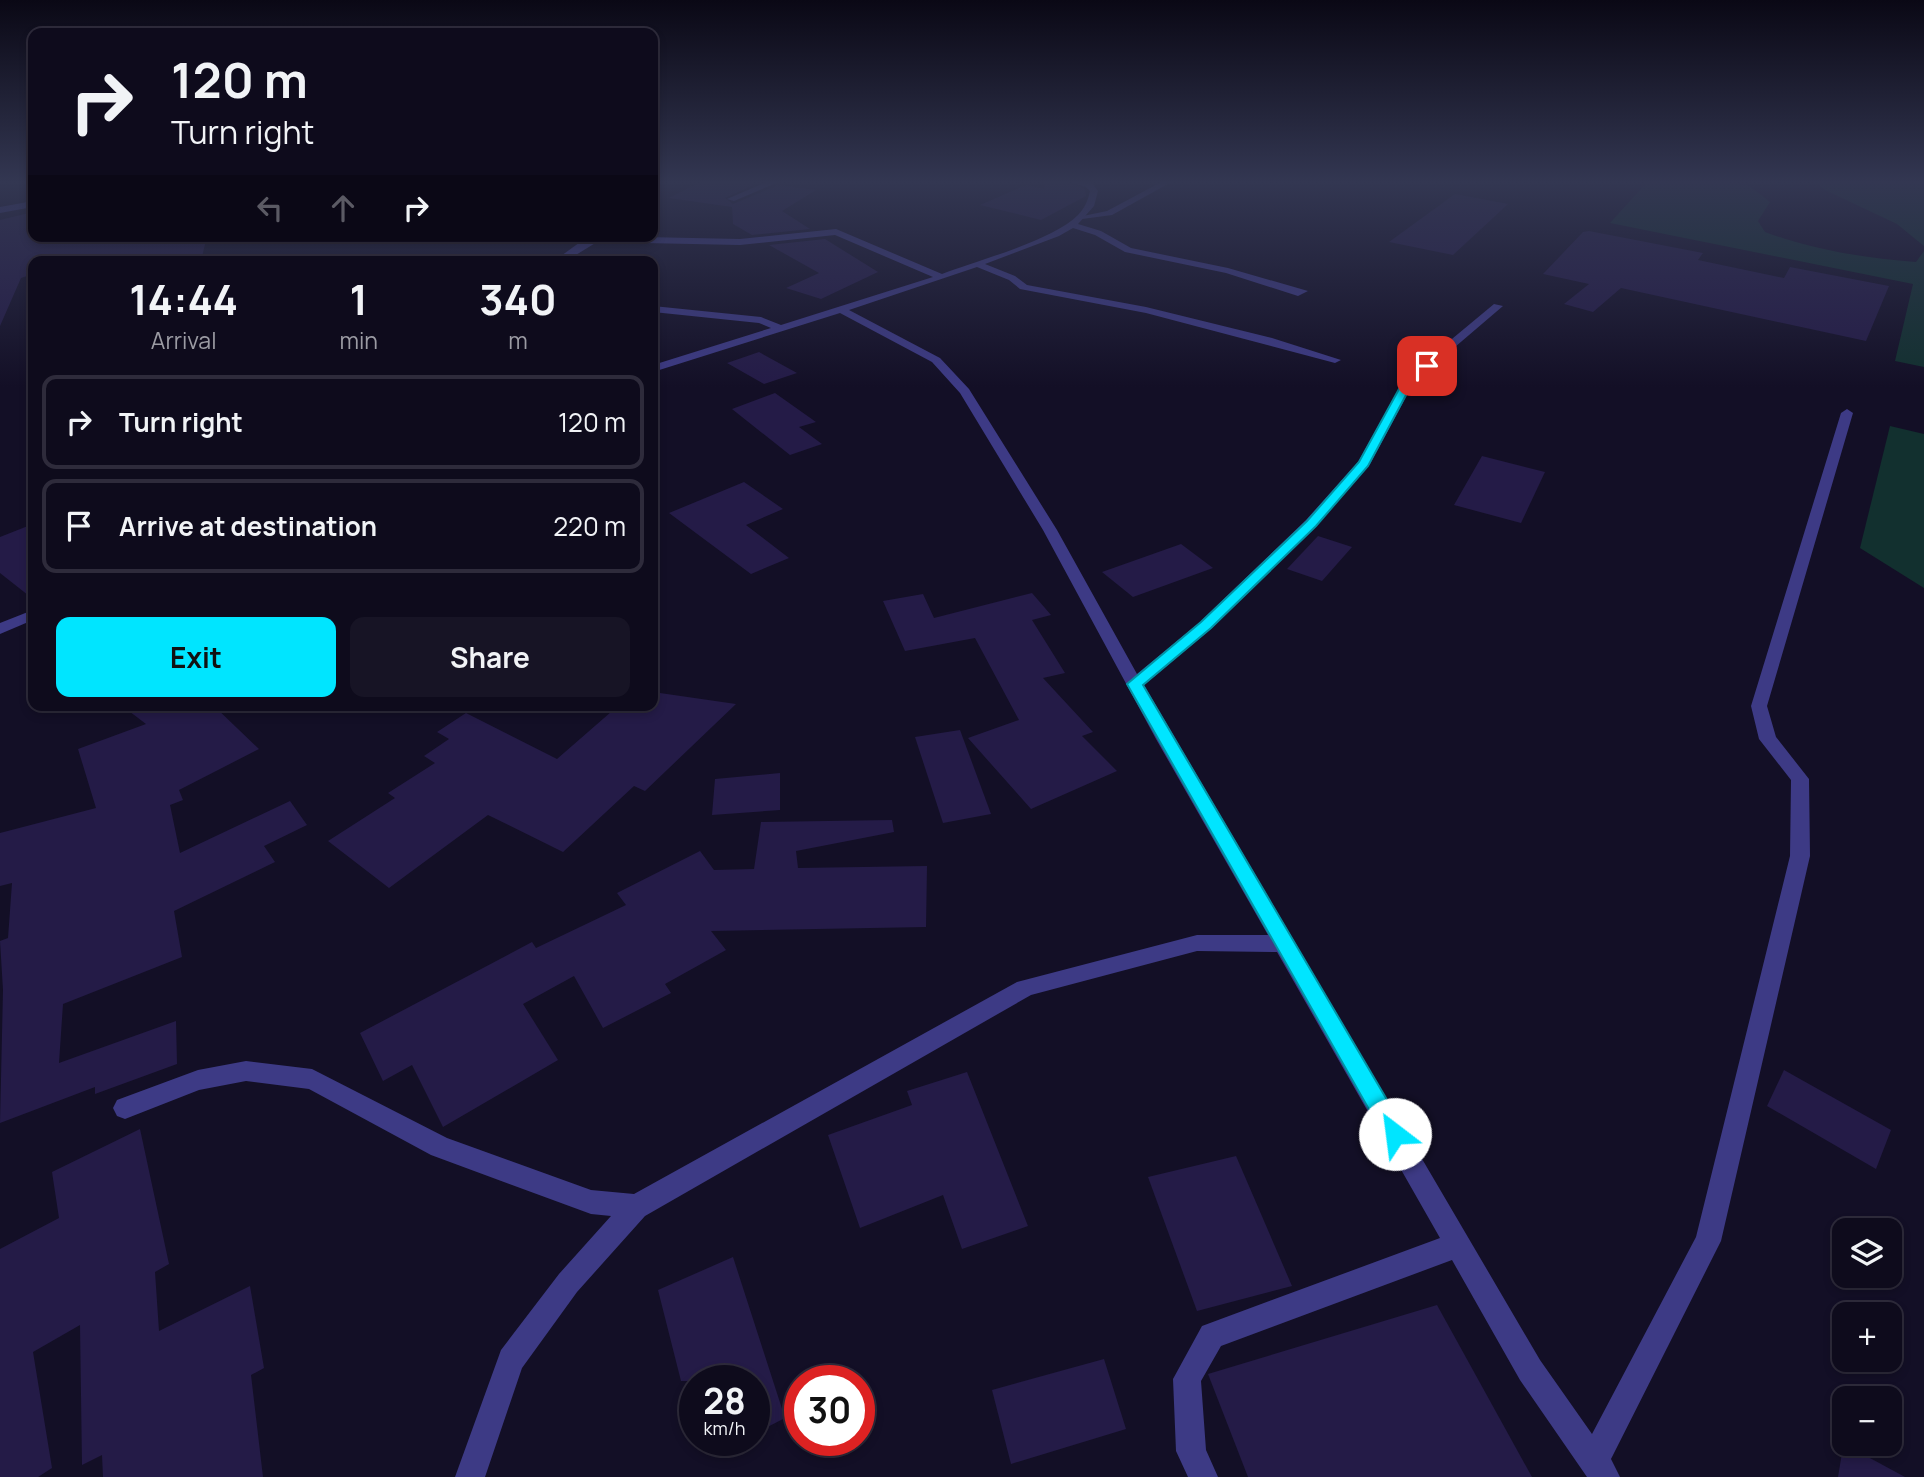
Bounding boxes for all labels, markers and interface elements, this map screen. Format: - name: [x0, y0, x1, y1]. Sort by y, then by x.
- text: 120 m: [171, 46, 308, 113]
- icon: right: [56, 56, 147, 147]
- text: Turn right: [171, 110, 314, 154]
- icon: left: [251, 189, 289, 227]
- icon: ahead: [324, 189, 362, 227]
- icon: right: [397, 189, 435, 227]
- text: 14:44: [129, 270, 238, 328]
- text: 1: [349, 270, 368, 328]
- text: 340: [479, 270, 557, 328]
- text: Arrival: [151, 324, 217, 356]
- text: min: [339, 324, 378, 356]
- text: m: [508, 324, 528, 356]
- pin: [1397, 336, 1457, 396]
- icon: arrive: [1408, 347, 1446, 385]
- icon: right: [60, 403, 98, 441]
- text: Turn right: [119, 404, 243, 440]
- text: 120 m: [558, 404, 626, 440]
- icon: arrive: [60, 507, 98, 545]
- text: Arrive at destination: [119, 508, 377, 544]
- text: 220 m: [553, 508, 626, 544]
- button: Exit: [56, 617, 336, 697]
- button: Share: [350, 617, 630, 697]
- position arrow: [1358, 1097, 1432, 1171]
- map controls: [1832, 1218, 1902, 1456]
- button: layers: [1832, 1218, 1902, 1288]
- button: +: [1832, 1302, 1902, 1372]
- speed limit sign: 30: [784, 1365, 875, 1456]
- text: 28: [703, 1377, 746, 1425]
- button: −: [1832, 1386, 1902, 1456]
- text: km/h: [704, 1416, 745, 1440]

